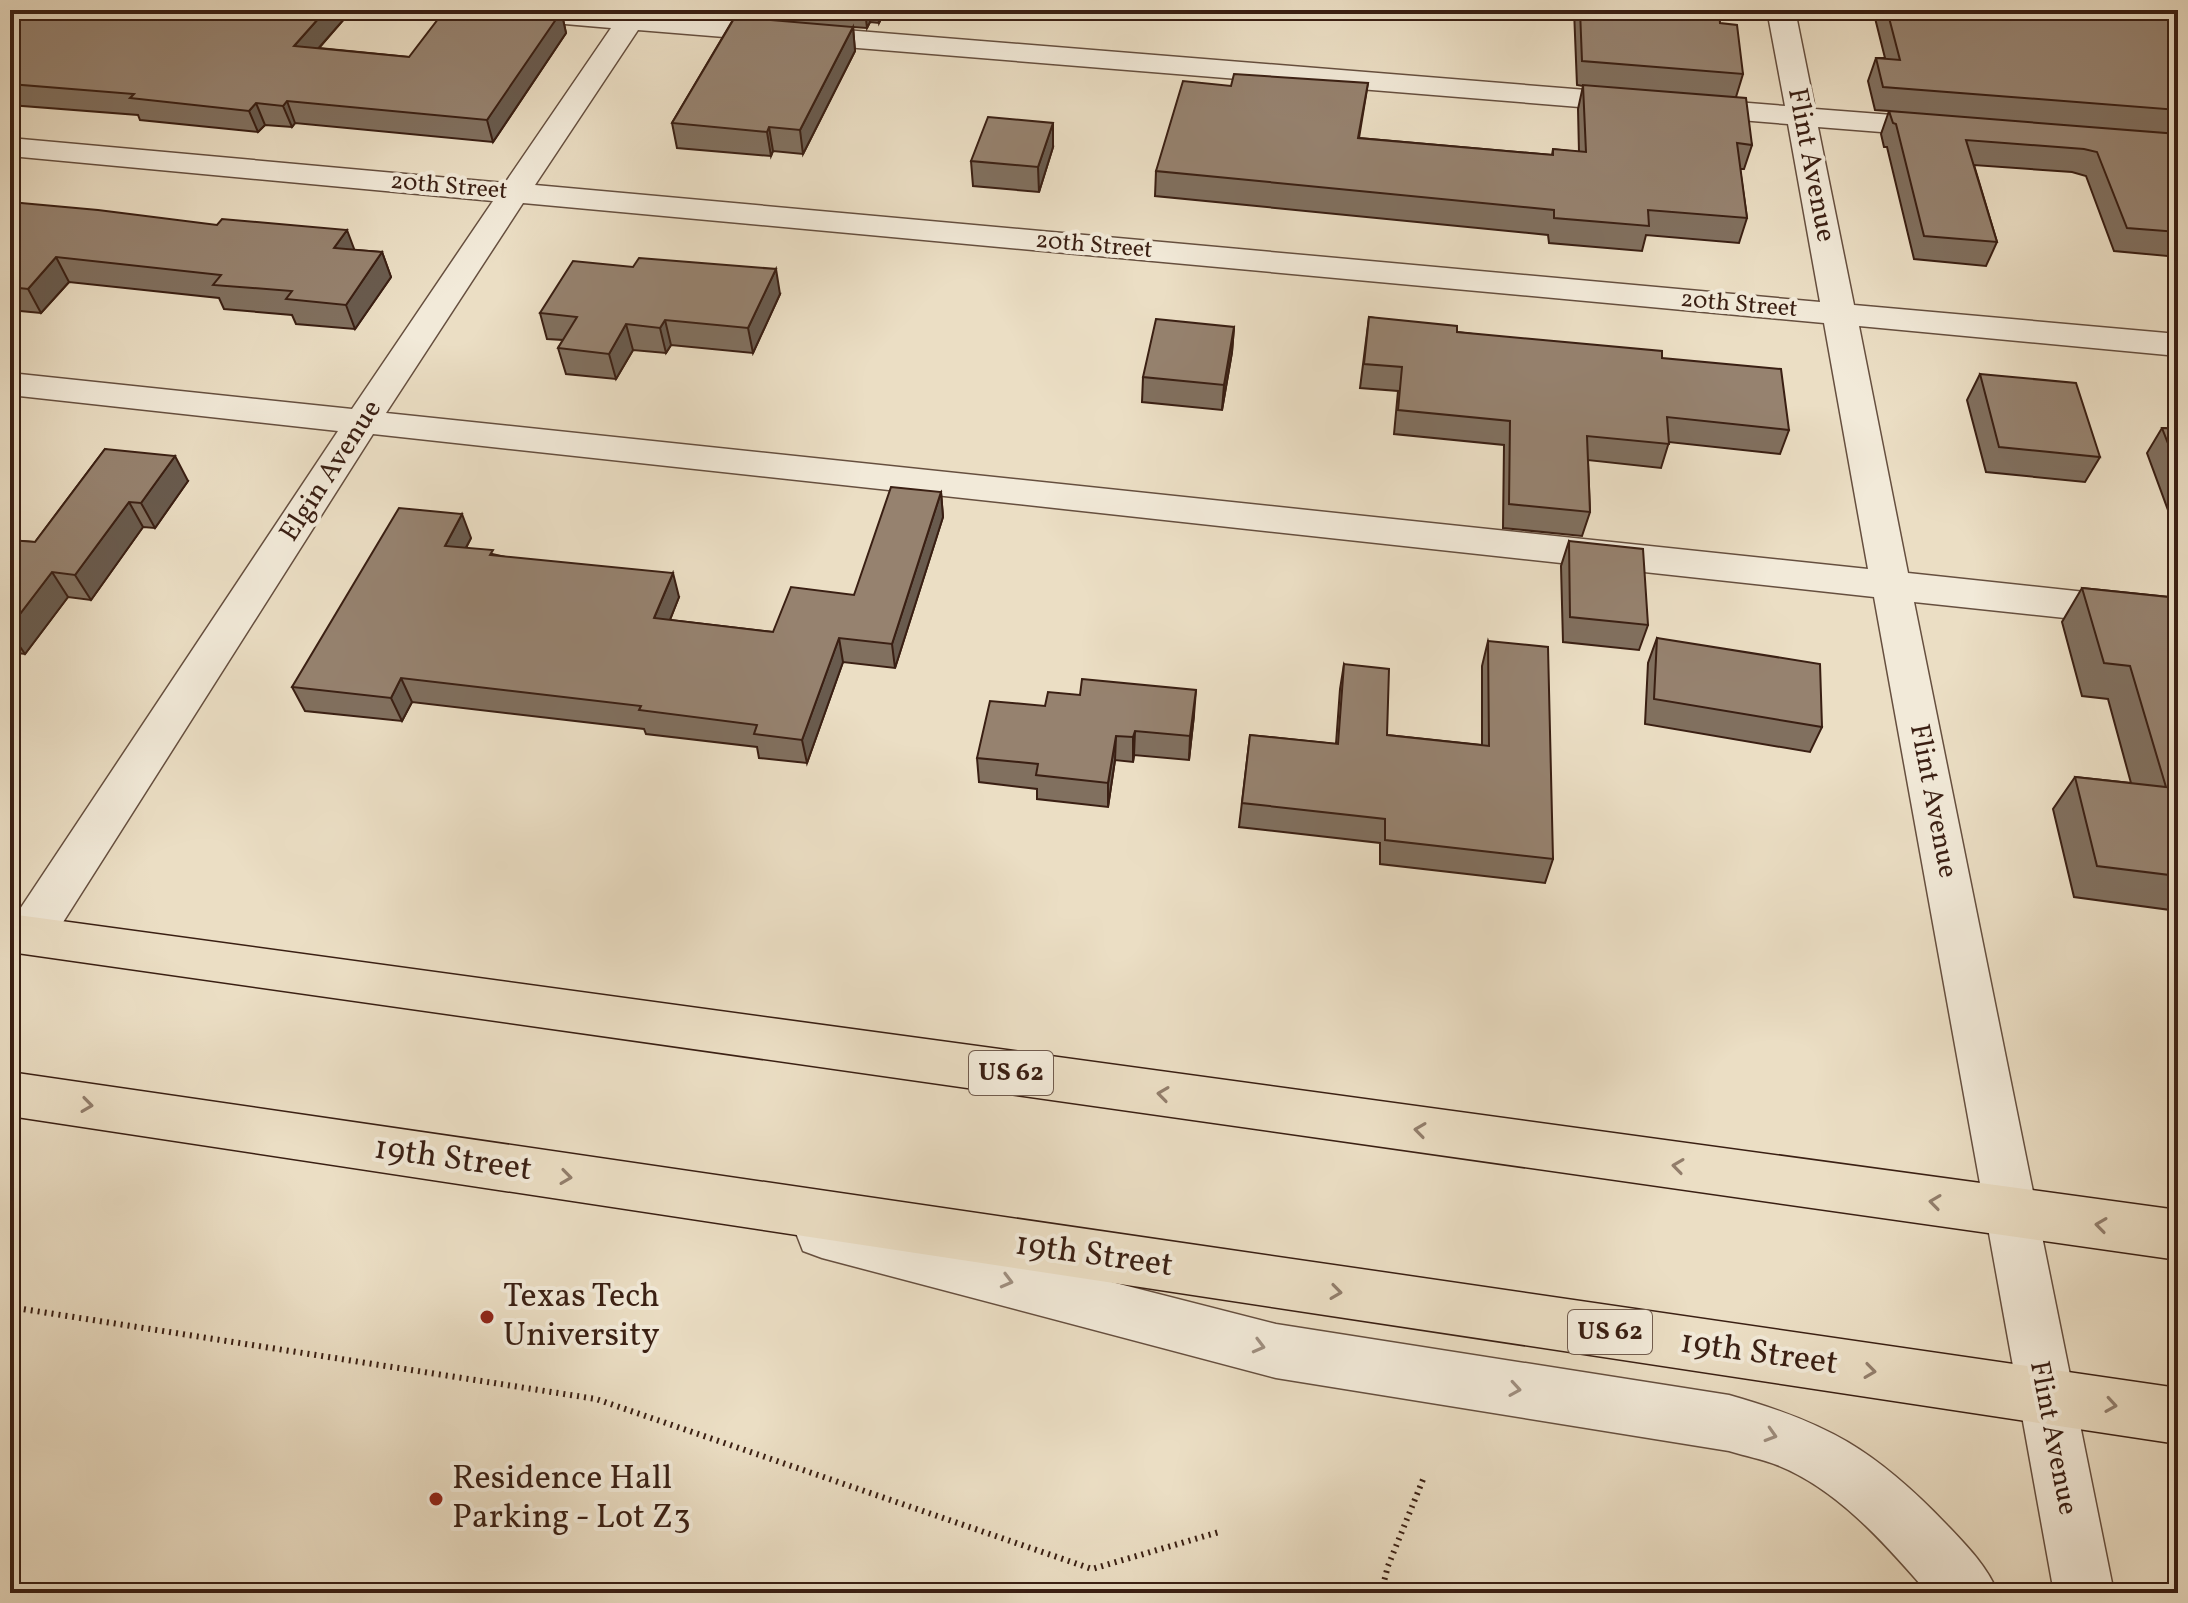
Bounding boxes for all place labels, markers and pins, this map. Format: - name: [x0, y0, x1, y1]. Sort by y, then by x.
- place label: Texas Tech University: [503, 1274, 660, 1360]
- marker: Texas Tech University: [478, 1308, 496, 1326]
- place label: Residence Hall Parking - Lot Z3: [452, 1456, 691, 1542]
- marker: Residence Hall Parking - Lot Z3: [427, 1490, 445, 1508]

